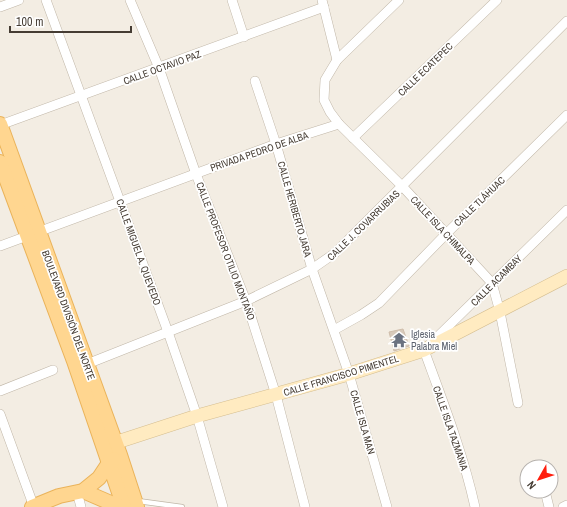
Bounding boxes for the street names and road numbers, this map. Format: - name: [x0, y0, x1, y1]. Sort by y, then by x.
- street label: CALLE ECATEPEC: [395, 40, 456, 99]
- street label: CALLE OCTAVIO PAZ: [122, 47, 203, 88]
- street label: PRIVADA PEDRO DE ALBA: [208, 128, 310, 174]
- street label: CALLE HERIBERTO JARA: [275, 160, 315, 259]
- street label: CALLE TLÁHUAC: [451, 174, 508, 229]
- street label: CALLE PROFESOR OTILIO MONTAÑO: [193, 180, 258, 322]
- street label: CALLE J. COVARRUBIAS: [324, 187, 403, 263]
- street label: CALLE ISLA CHIMALPA: [407, 193, 478, 268]
- street label: CALLE MIGUEL A. QUEVEDO: [113, 197, 164, 307]
- street label: BOULEVARD DIVISIÓN DEL NORTE: [39, 249, 98, 382]
- street label: CALLE ACAMBAY: [468, 252, 525, 309]
- street label: CALLE FRANCISCO PIMENTEL: [282, 352, 401, 399]
- street label: CALLE ISLA TAZMANIA: [430, 384, 471, 473]
- street label: CALLE ISLA MAN: [347, 389, 378, 456]

